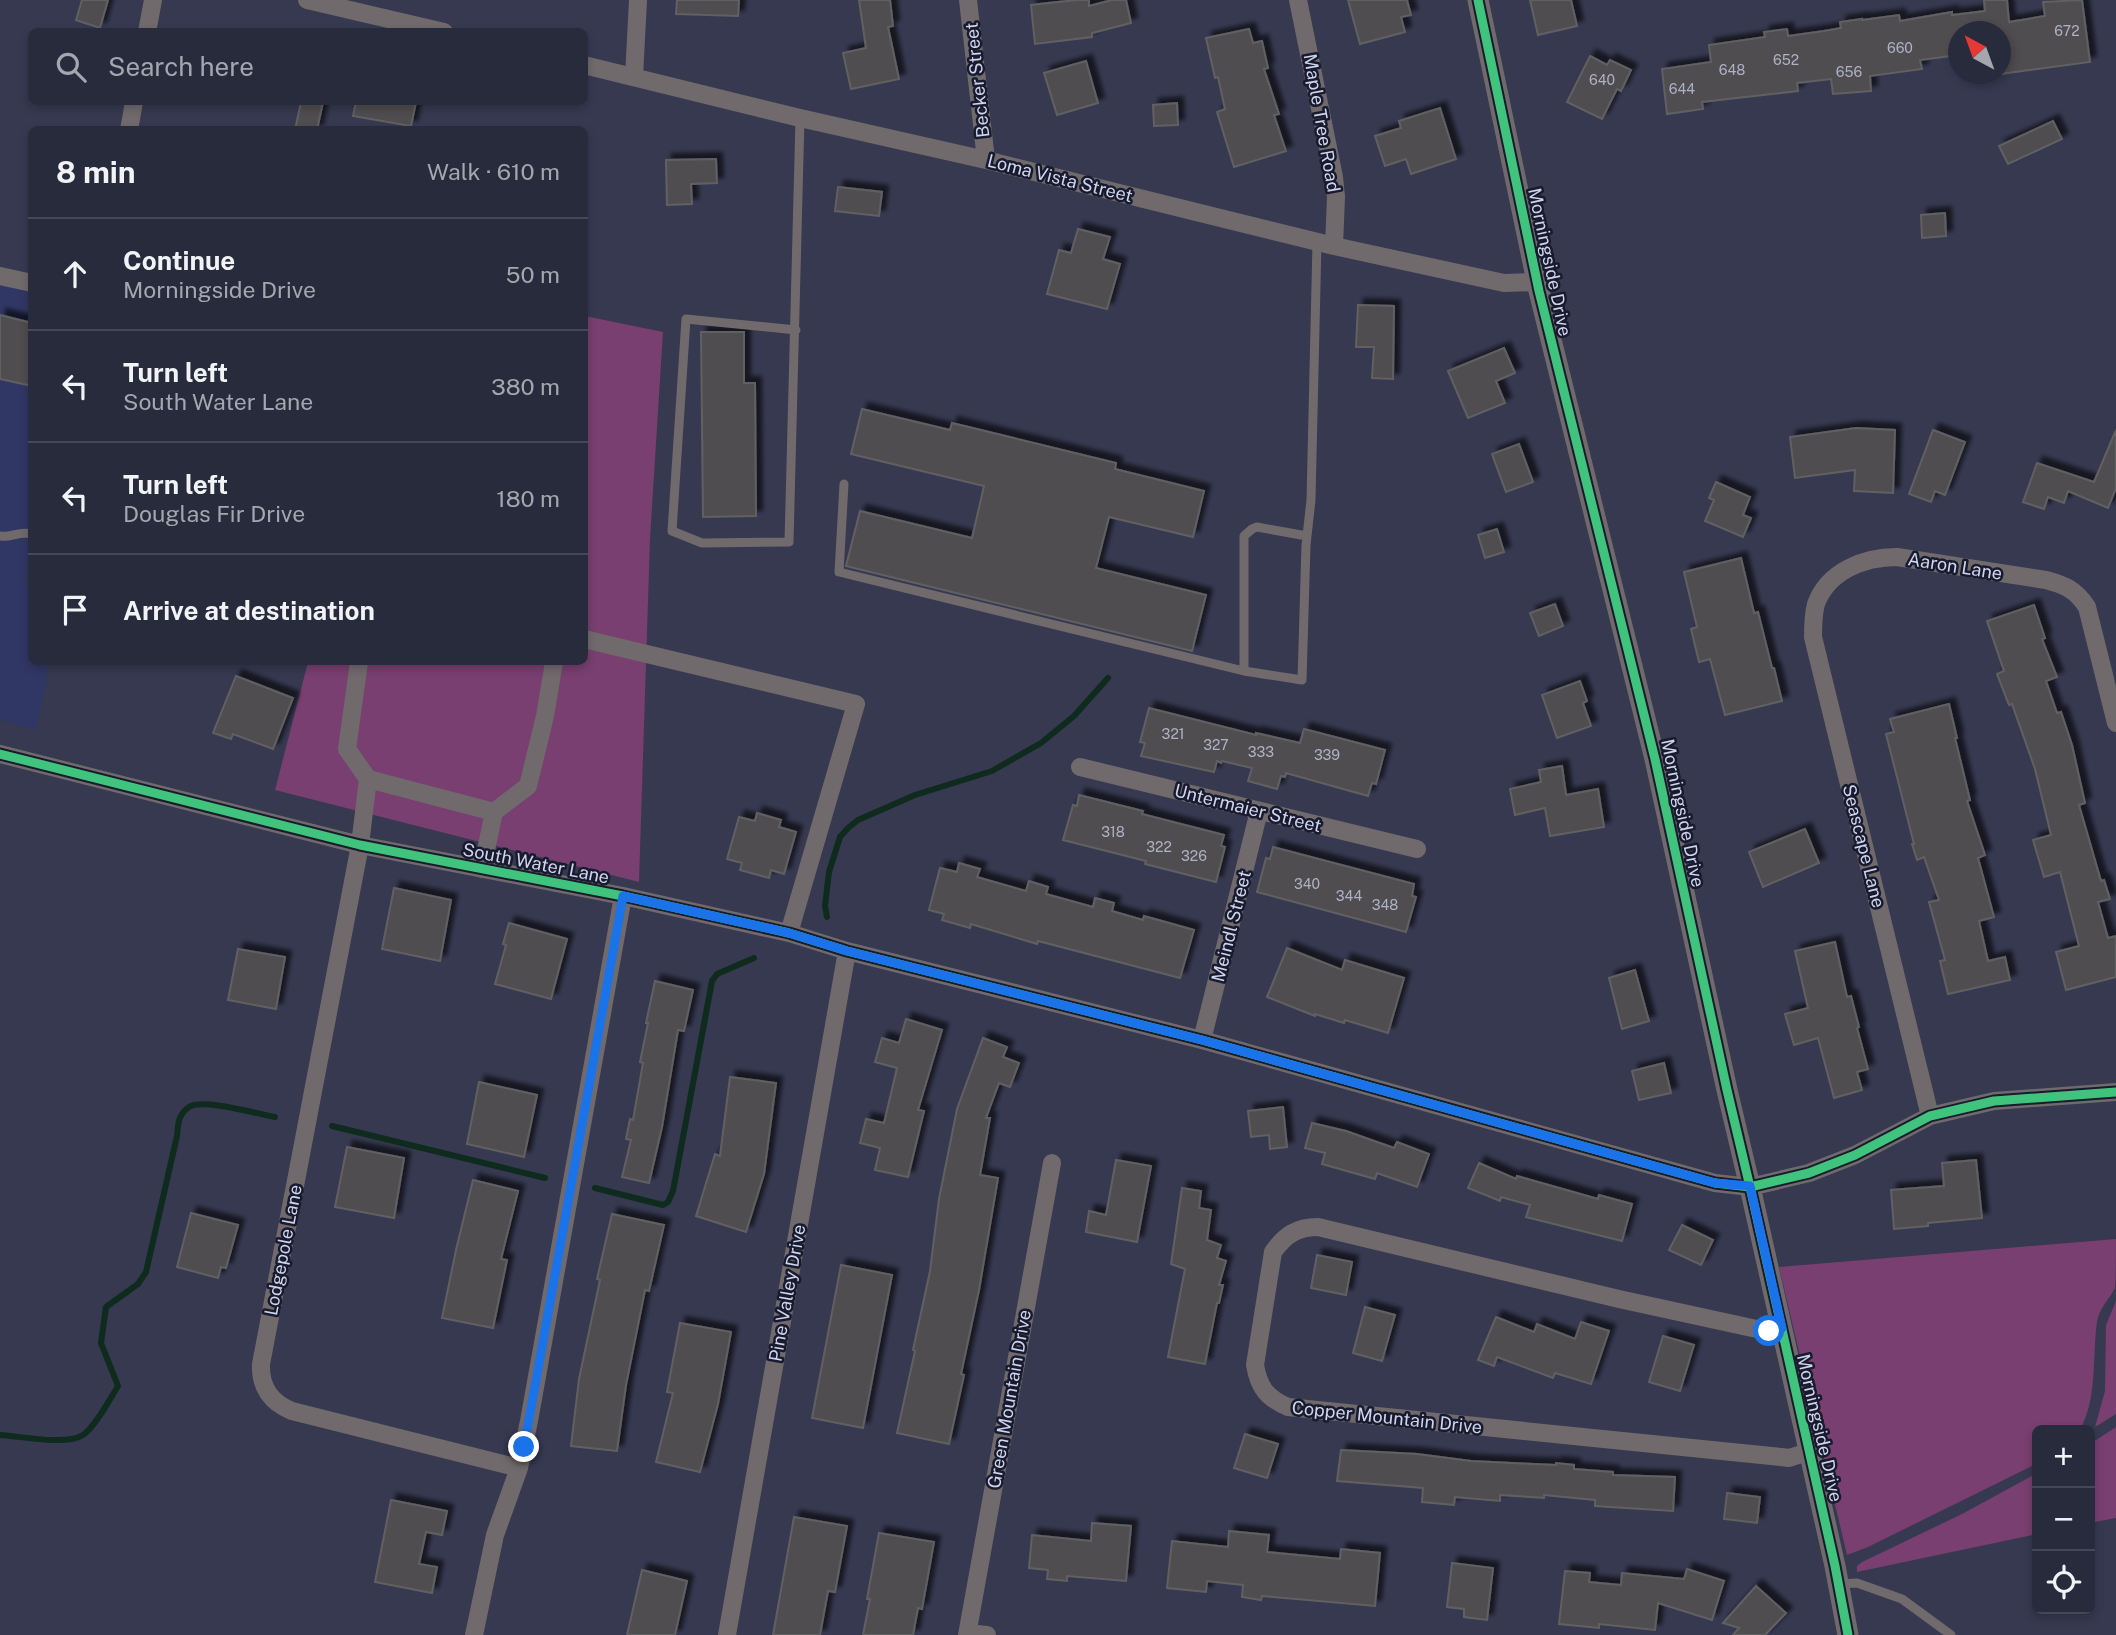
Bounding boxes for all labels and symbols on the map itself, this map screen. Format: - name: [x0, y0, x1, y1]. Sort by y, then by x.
- street label: Becker Street: [961, 21, 993, 139]
- north arrow: [1948, 21, 2011, 84]
- house number: 672: [2054, 23, 2080, 39]
- house number: 660: [1887, 40, 1913, 56]
- street label: Maple Tree Road: [1299, 52, 1345, 194]
- house number: 652: [1773, 52, 1799, 68]
- house number: 648: [1719, 62, 1745, 78]
- house number: 656: [1836, 64, 1862, 80]
- house number: 640: [1589, 72, 1615, 88]
- house number: 644: [1669, 81, 1695, 97]
- street label: Loma Vista Street: [985, 150, 1135, 206]
- street label: Morningside Drive: [1524, 186, 1576, 338]
- street label: Aaron Lane: [1906, 548, 2004, 584]
- house number: 321: [1162, 726, 1184, 742]
- house number: 327: [1203, 737, 1229, 753]
- street label: Morningside Drive: [1657, 737, 1709, 889]
- house number: 333: [1248, 744, 1274, 760]
- house number: 339: [1314, 747, 1340, 763]
- street label: Untermaier Street: [1172, 780, 1324, 836]
- street label: Seascape Lane: [1839, 782, 1889, 910]
- house number: 318: [1101, 824, 1125, 840]
- street label: South Water Lane: [461, 838, 611, 888]
- house number: 322: [1146, 839, 1172, 855]
- house number: 326: [1181, 848, 1207, 864]
- street label: Meindl Street: [1207, 868, 1255, 984]
- house number: 340: [1294, 876, 1320, 892]
- house number: 344: [1336, 888, 1362, 904]
- house number: 348: [1372, 897, 1398, 913]
- street label: Lodgepole Lane: [260, 1183, 306, 1317]
- street label: Pine Valley Drive: [765, 1223, 809, 1363]
- street label: Green Mountain Drive: [983, 1308, 1035, 1490]
- route start: [1753, 1315, 1784, 1346]
- street label: Morningside Drive: [1793, 1352, 1847, 1504]
- street label: Copper Mountain Drive: [1291, 1397, 1483, 1437]
- route end: [508, 1431, 539, 1462]

